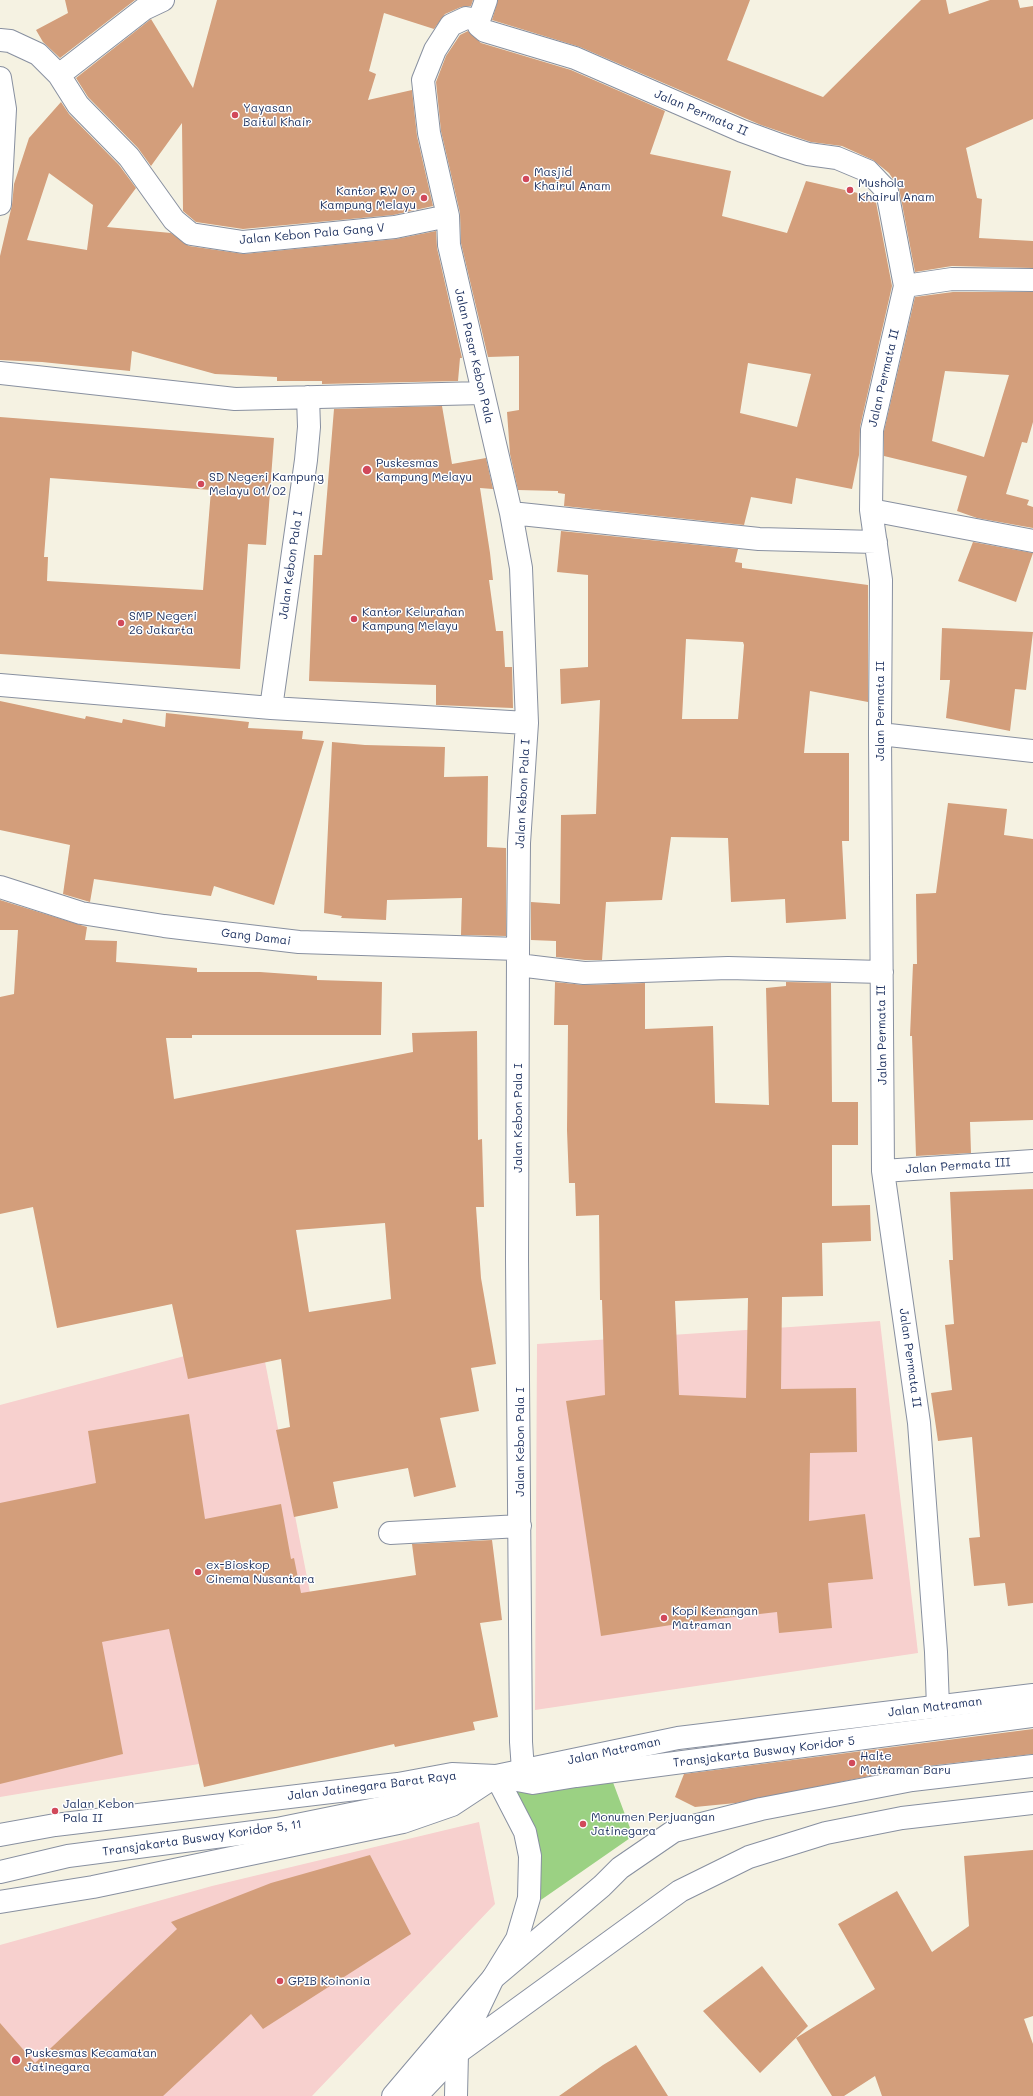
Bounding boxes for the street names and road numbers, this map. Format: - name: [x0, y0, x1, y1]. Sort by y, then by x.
- street label: Jalan Permata II: [652, 87, 750, 139]
- street label: Jalan Kebon Pala Gang V: [239, 220, 385, 248]
- street label: Jalan Pasar Kebon Pala: [451, 287, 497, 425]
- street label: Jalan Permata II: [866, 328, 902, 428]
- street label: Jalan Kebon Pala I: [276, 510, 306, 620]
- street label: Jalan Permata II: [873, 661, 887, 761]
- street label: Jalan Kebon Pala I: [513, 739, 533, 849]
- street label: Gang Damai: [220, 926, 292, 948]
- street label: Jalan Permata II: [874, 985, 890, 1085]
- street label: Jalan Kebon Pala I: [511, 1063, 525, 1173]
- street label: Jalan Permata III: [905, 1155, 1011, 1177]
- street label: Jalan Permata II: [896, 1307, 924, 1409]
- street label: Jalan Kebon Pala I: [513, 1387, 527, 1497]
- street label: Jalan Matraman: [887, 1694, 983, 1720]
- street label: Jalan Matraman: [566, 1734, 662, 1768]
- street label: Transjakarta Busway Koridor 5: [672, 1734, 856, 1770]
- street label: Jalan Jatinegara Barat Raya: [287, 1768, 457, 1804]
- street label: Transjakarta Busway Koridor 5, 11: [101, 1817, 303, 1859]

